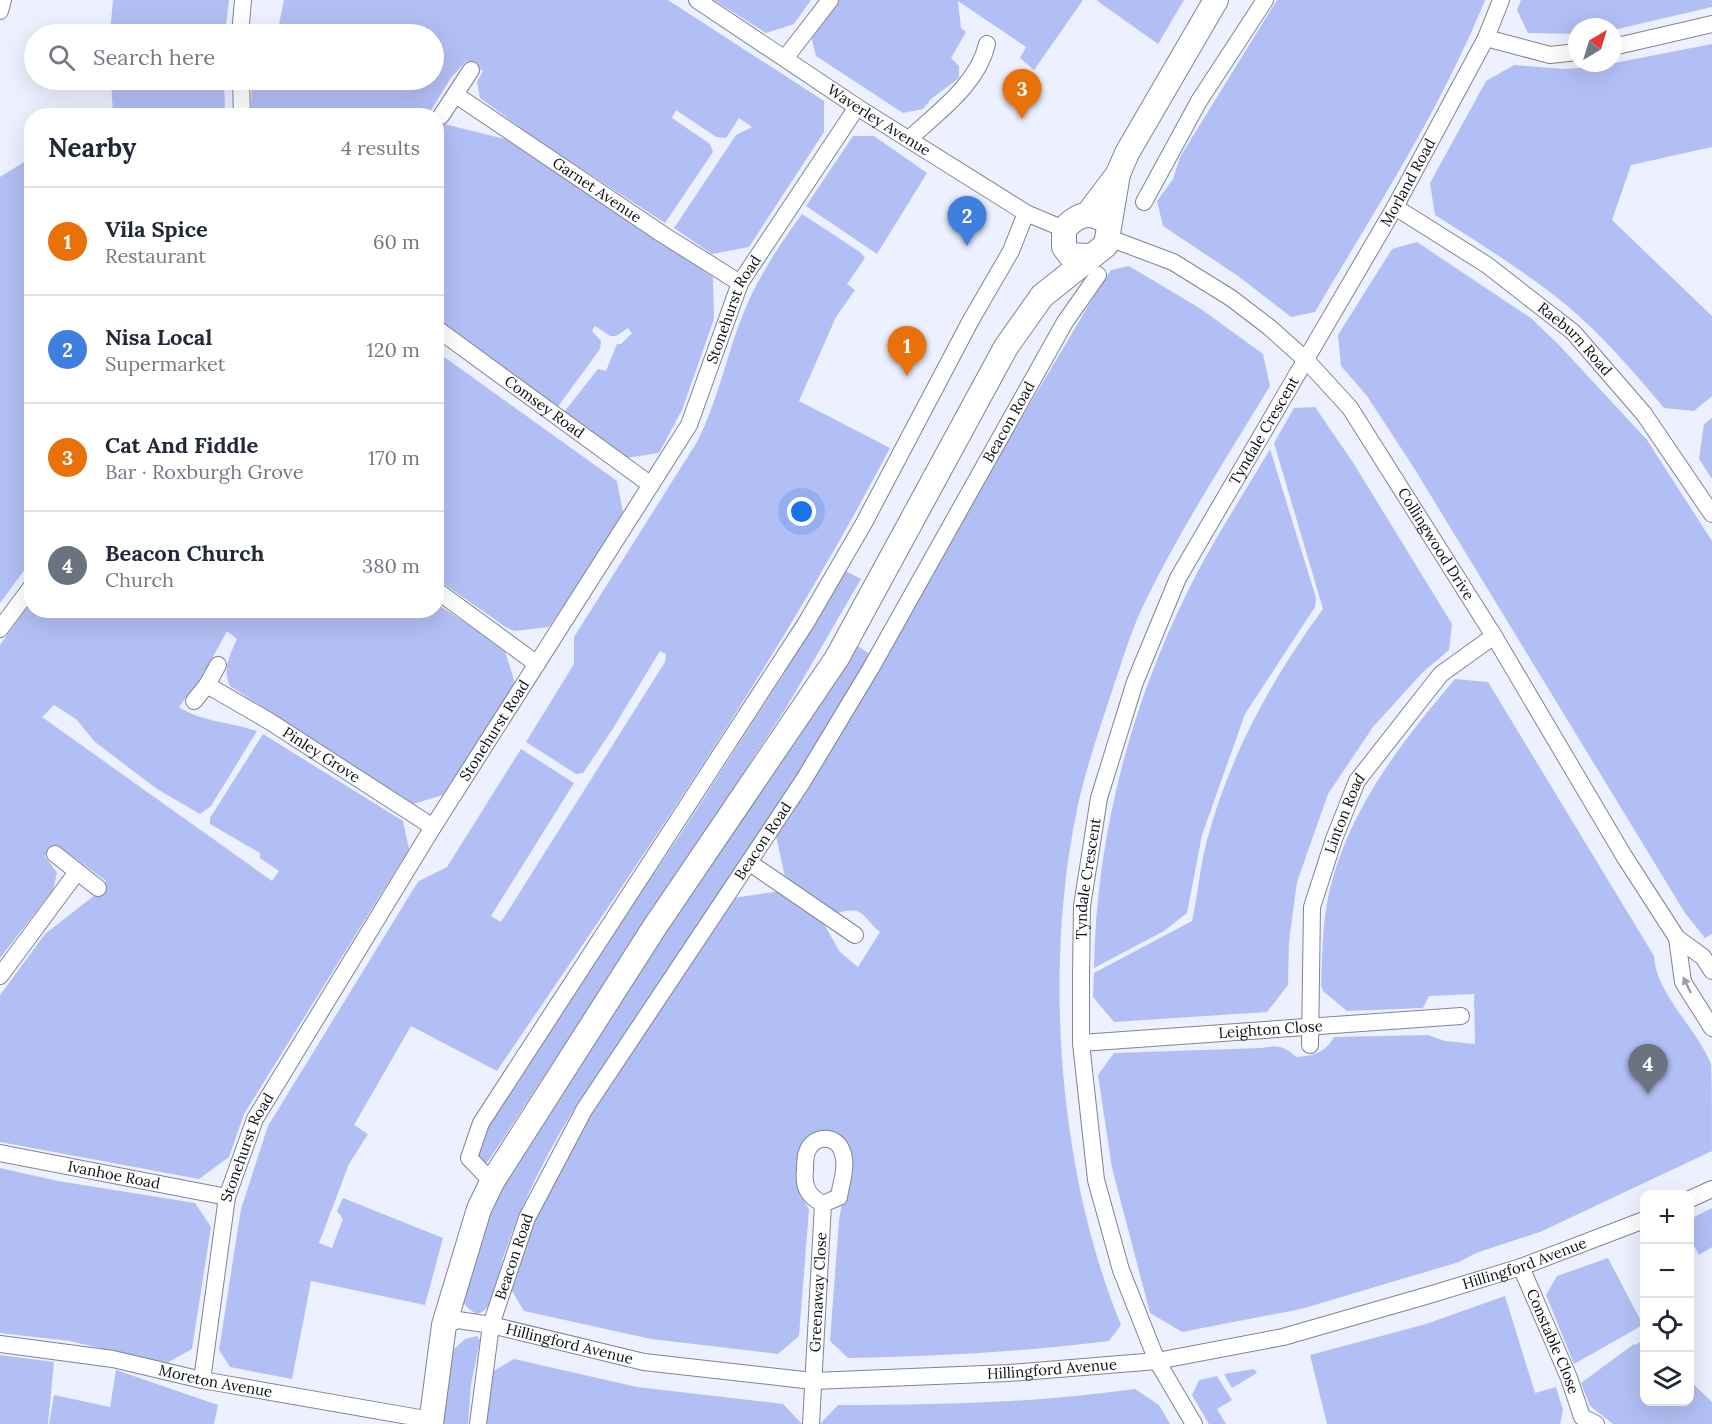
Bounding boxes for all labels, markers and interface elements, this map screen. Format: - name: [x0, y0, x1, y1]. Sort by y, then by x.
- north arrow: [1568, 18, 1622, 72]
- search box: [24, 24, 444, 90]
- icon: search: [45, 41, 78, 74]
- text: Search here: [93, 43, 215, 71]
- pin: 3: [1002, 70, 1042, 119]
- street label: Waverley Avenue: [824, 80, 934, 160]
- text: Nearby: [48, 131, 136, 164]
- text: 4 results: [341, 135, 420, 160]
- street label: Morland Road: [1376, 135, 1439, 230]
- street label: Garnet Avenue: [549, 153, 645, 227]
- pin: 2: [948, 196, 986, 246]
- text: Vila Spice: [105, 215, 208, 243]
- text: 1: [63, 229, 72, 254]
- text: 60 m: [373, 229, 420, 254]
- text: Restaurant: [105, 243, 206, 268]
- street label: Stonehurst Road: [702, 252, 765, 366]
- street label: Raeburn Road: [1534, 298, 1617, 379]
- text: Nisa Local: [105, 323, 212, 351]
- pin: 1: [888, 326, 926, 376]
- text: 2: [62, 337, 73, 362]
- text: 120 m: [366, 337, 420, 362]
- text: Supermarket: [105, 351, 225, 376]
- street label: Comsey Road: [501, 371, 588, 442]
- street label: Tyndale Crescent: [1225, 373, 1303, 488]
- street label: Beacon Road: [978, 378, 1039, 466]
- text: Cat And Fiddle: [105, 431, 258, 459]
- text: 3: [62, 445, 73, 470]
- text: 170 m: [368, 445, 420, 470]
- text: Bar · Roxburgh Grove: [105, 459, 304, 484]
- street label: Collingwood Drive: [1394, 484, 1479, 603]
- your location: [787, 497, 816, 526]
- text: Beacon Church: [105, 539, 264, 567]
- text: 4: [62, 553, 73, 578]
- text: 380 m: [362, 553, 420, 578]
- text: Church: [105, 567, 174, 592]
- street label: Stonehurst Road: [455, 676, 533, 784]
- street label: Pinley Grove: [279, 722, 364, 786]
- street label: Linton Road: [1320, 769, 1369, 856]
- street label: Beacon Road: [730, 798, 795, 883]
- street label: Tyndale Crescent: [1072, 816, 1105, 939]
- one-way arrow: [1682, 977, 1691, 994]
- street label: Leighton Close: [1218, 1016, 1323, 1042]
- pin: 4: [1628, 1044, 1668, 1094]
- street label: Stonehurst Road: [216, 1089, 278, 1203]
- street label: Ivanhoe Road: [66, 1156, 162, 1193]
- map controls: [1640, 1190, 1694, 1406]
- button: +: [1640, 1190, 1694, 1244]
- street label: Beacon Road: [490, 1211, 537, 1302]
- street label: Greenaway Close: [805, 1232, 830, 1353]
- street label: Hillingford Avenue: [1460, 1233, 1589, 1293]
- button: −: [1640, 1244, 1694, 1298]
- street label: Constable Close: [1523, 1286, 1584, 1396]
- button: locate: [1640, 1298, 1694, 1352]
- street label: Hillingford Avenue: [504, 1319, 635, 1368]
- button: layers: [1640, 1352, 1694, 1406]
- street label: Hillingford Avenue: [987, 1354, 1118, 1383]
- street label: Moreton Avenue: [157, 1360, 274, 1401]

